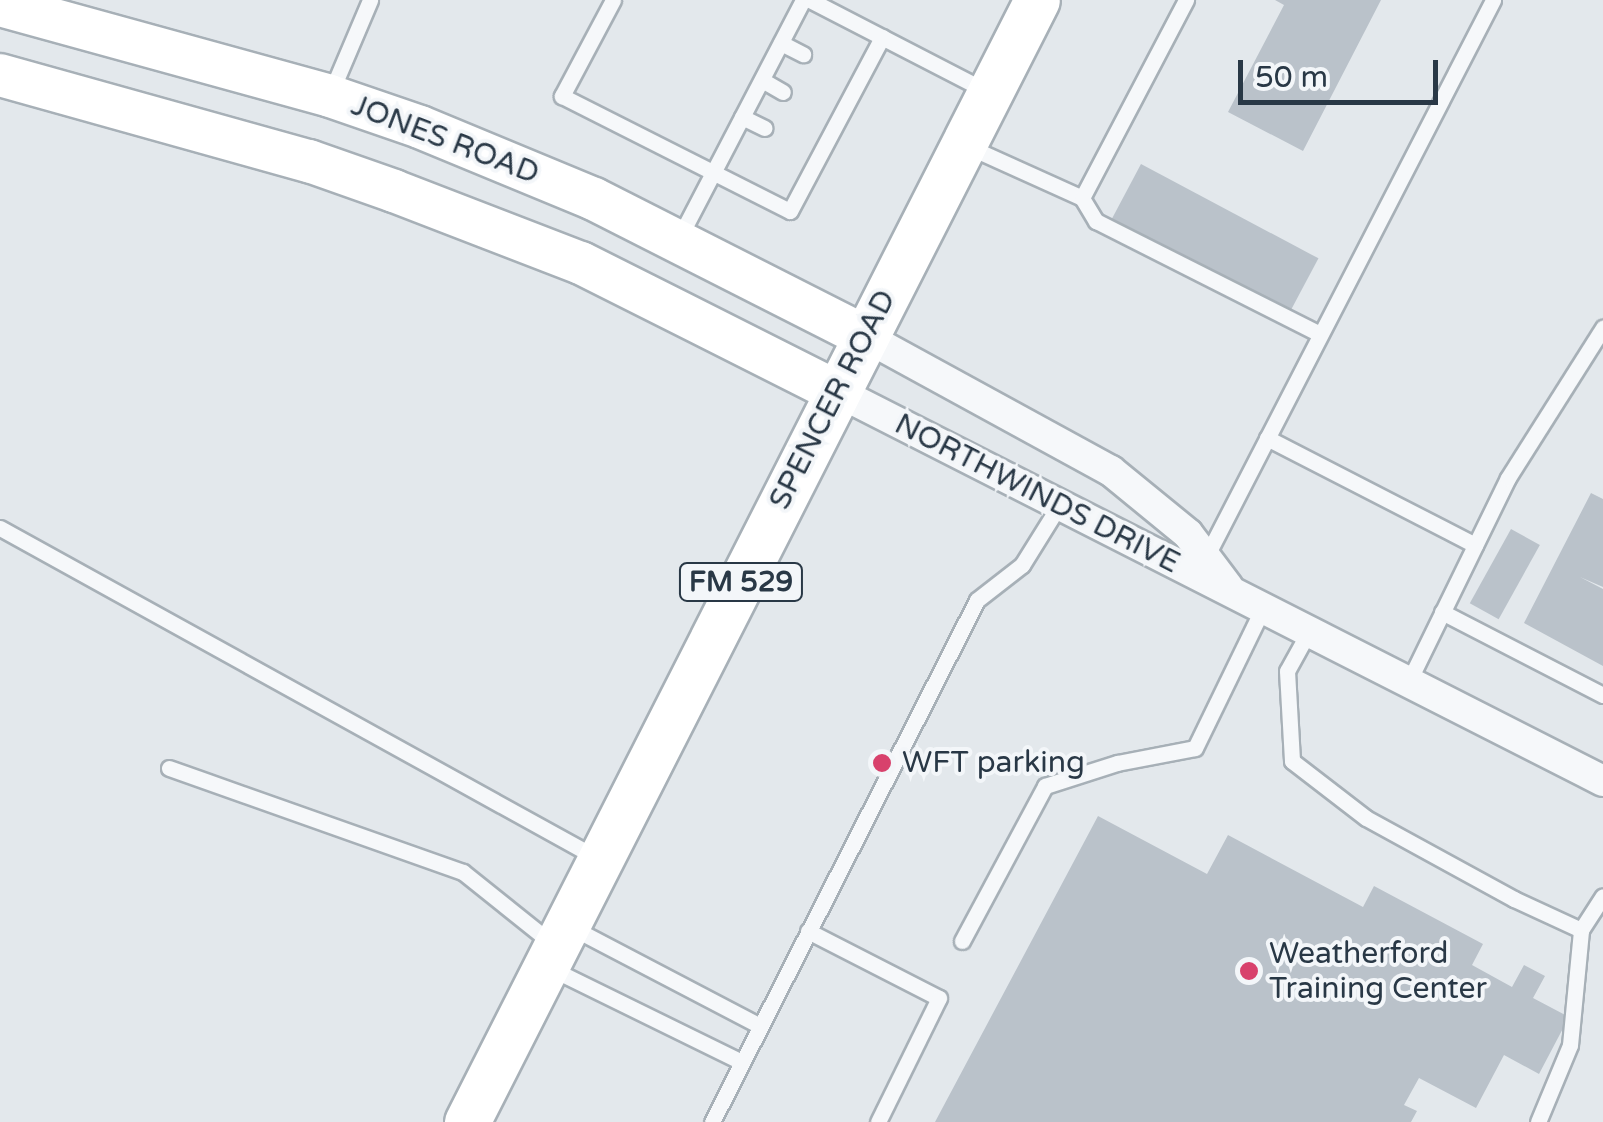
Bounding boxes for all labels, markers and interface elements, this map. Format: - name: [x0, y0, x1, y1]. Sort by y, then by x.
- scale bar: [1243, 40, 1443, 102]
- text: 50 m: [1255, 59, 1328, 96]
- street label: JONES ROAD: [346, 88, 544, 192]
- street label: SPENCER ROAD: [762, 284, 904, 516]
- street label: NORTHWINDS DRIVE: [889, 406, 1185, 582]
- road number: FM 529: [678, 559, 804, 605]
- place label: WFT parking: [902, 745, 1085, 781]
- marker: WFT parking: [871, 752, 893, 774]
- place label: Weatherford Training Center: [1269, 936, 1487, 1006]
- marker: Weatherford Training Center: [1238, 960, 1260, 982]

